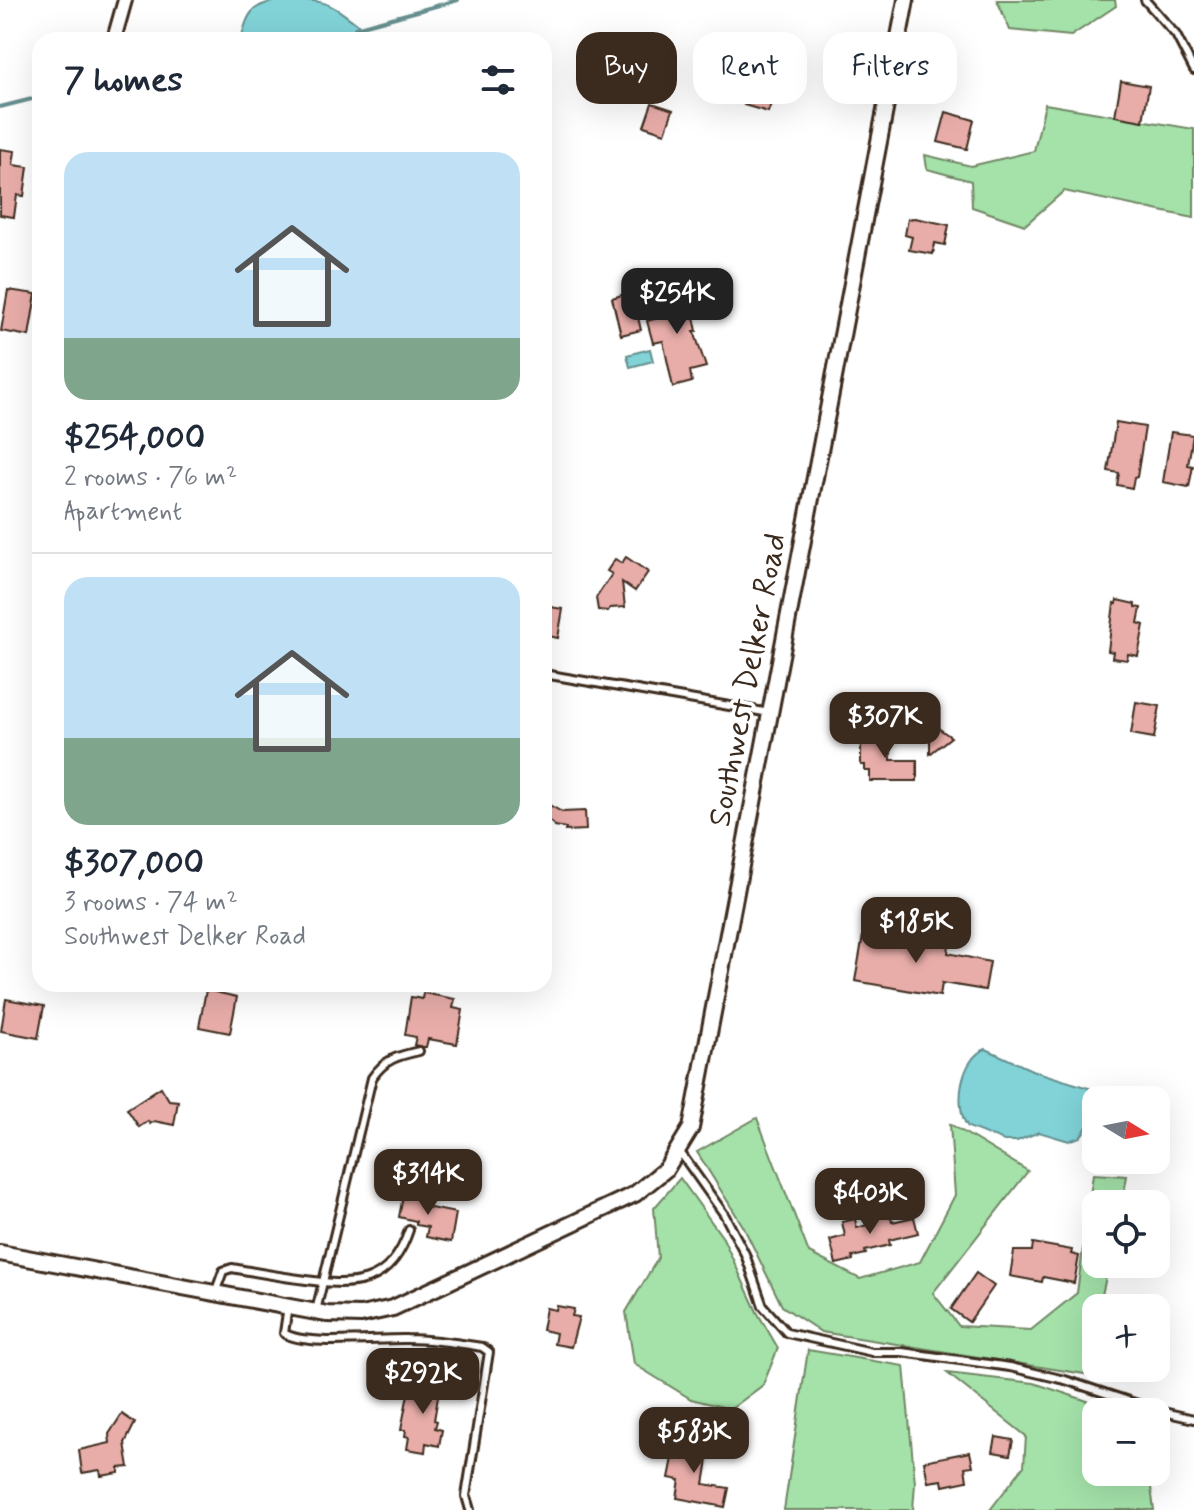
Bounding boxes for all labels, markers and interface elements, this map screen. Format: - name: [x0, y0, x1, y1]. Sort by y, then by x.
- chip: Buy: [576, 32, 677, 104]
- chip: Rent: [693, 32, 807, 104]
- chip: Filters: [823, 32, 957, 104]
- text: 7 homes: [64, 58, 183, 103]
- icon: filters: [476, 58, 520, 102]
- icon: home: [220, 204, 364, 348]
- pin: $254K: [621, 268, 733, 336]
- text: $254K: [639, 277, 715, 311]
- text: $254,000: [64, 416, 205, 461]
- text: 2 rooms · 76 m²: [64, 461, 237, 495]
- text: Apartment: [64, 495, 182, 529]
- street label: Southwest Delker Road: [699, 530, 797, 830]
- icon: home: [220, 629, 364, 773]
- pin: $307K: [829, 692, 941, 760]
- text: $307K: [848, 701, 922, 735]
- text: $307,000: [64, 841, 204, 886]
- text: 3 rooms · 74 m²: [64, 886, 238, 920]
- pin: $185K: [860, 897, 972, 965]
- text: $185K: [879, 906, 953, 940]
- text: Southwest Delker Road: [64, 920, 306, 954]
- north arrow: [1082, 1086, 1170, 1174]
- map controls: [1082, 1086, 1170, 1486]
- pin: $314K: [372, 1149, 484, 1217]
- text: $314K: [392, 1158, 464, 1192]
- pin: $403K: [814, 1168, 926, 1236]
- text: $403K: [833, 1177, 907, 1211]
- button: locate: [1082, 1190, 1170, 1278]
- button: +: [1082, 1294, 1170, 1382]
- pin: $292K: [367, 1348, 479, 1416]
- text: $292K: [384, 1357, 462, 1391]
- button: −: [1082, 1398, 1170, 1486]
- pin: $583K: [638, 1407, 750, 1475]
- text: $583K: [657, 1416, 731, 1450]

